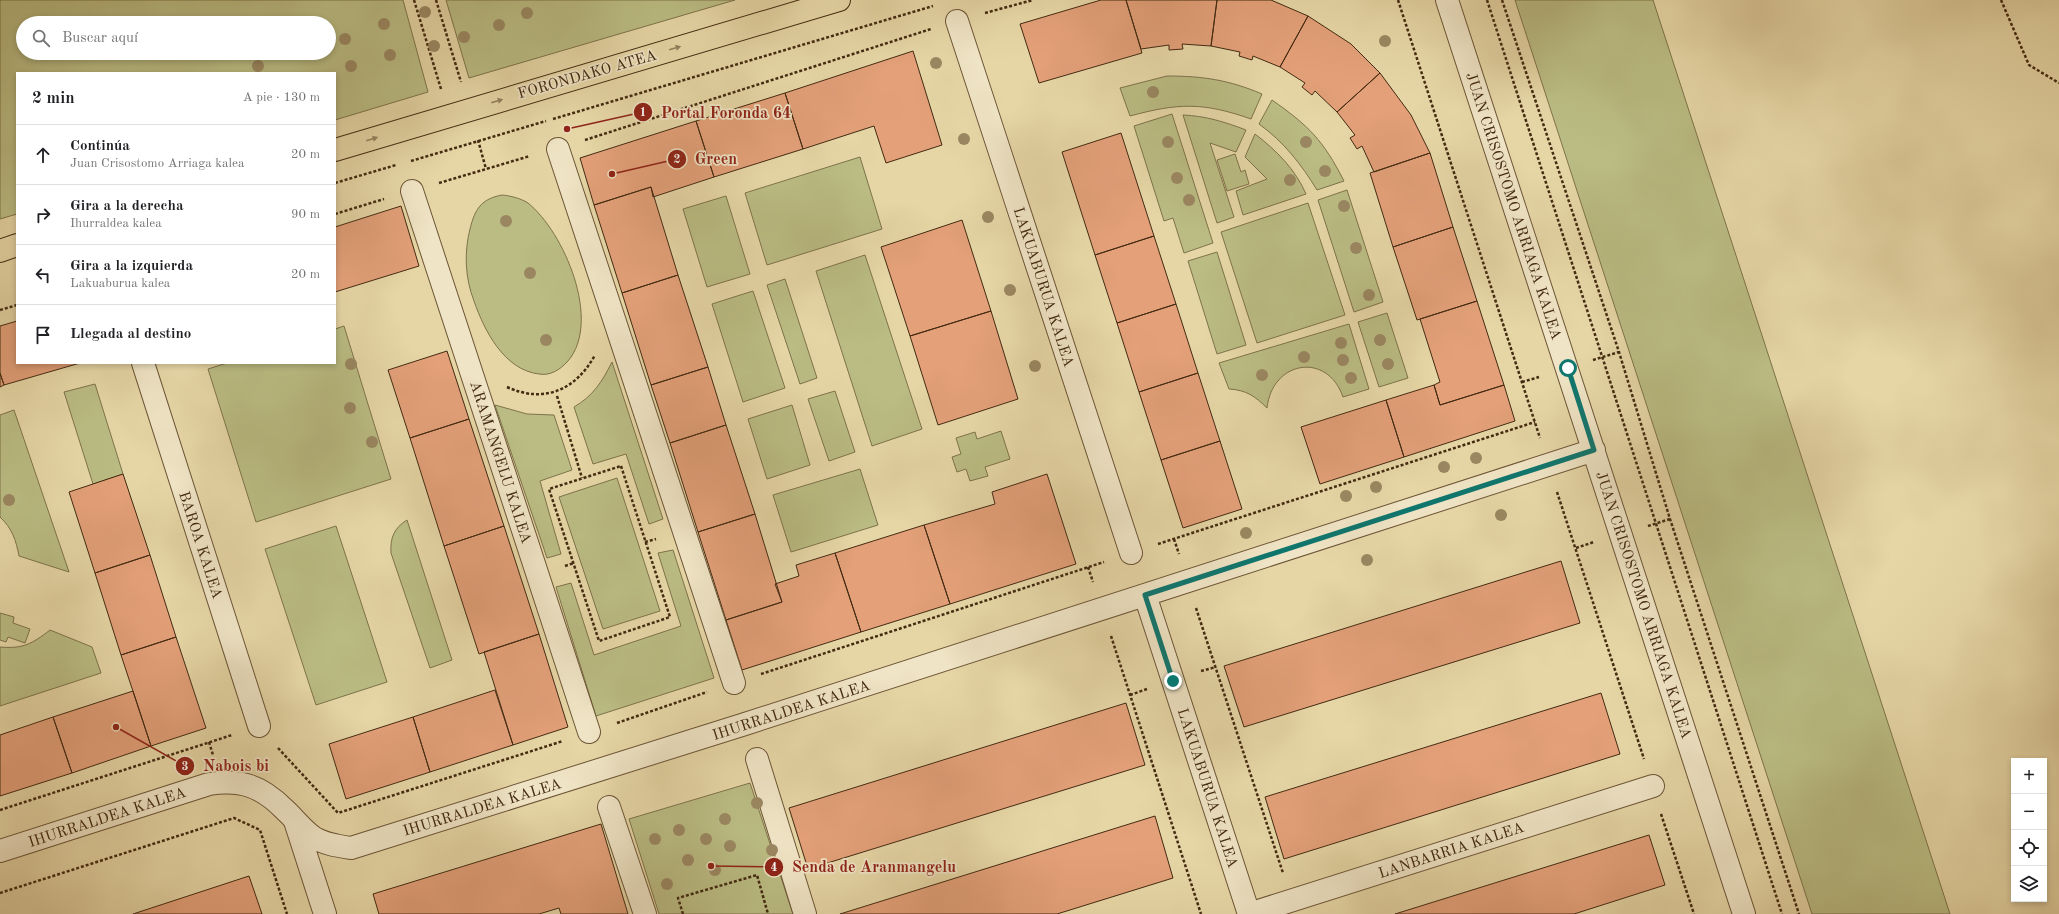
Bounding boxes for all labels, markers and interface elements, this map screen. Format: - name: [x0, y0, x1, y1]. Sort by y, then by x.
- search box: [16, 16, 336, 60]
- icon: search: [30, 27, 52, 49]
- text: Buscar aquí: [62, 31, 138, 46]
- one-way arrow: [669, 45, 681, 51]
- street label: FORONDAKO ATEA: [516, 48, 659, 102]
- street label: JUAN CRISOSTOMO ARRIAGA KALEA: [1462, 71, 1563, 342]
- text: 2 min: [32, 90, 75, 107]
- text: A pie · 130 m: [243, 91, 320, 104]
- one-way arrow: [491, 98, 503, 104]
- callout: Portal Foronda 64: [633, 98, 799, 126]
- text: Portal Foronda 64: [661, 106, 791, 122]
- text: 1: [640, 107, 646, 119]
- one-way arrow: [367, 136, 379, 142]
- text: Continúa: [70, 139, 130, 154]
- icon: ahead: [32, 144, 54, 166]
- callout: Green: [667, 145, 746, 173]
- text: 20 m: [291, 148, 320, 161]
- text: Green: [695, 152, 737, 168]
- text: 2: [674, 154, 681, 166]
- text: Juan Crisostomo Arriaga kalea: [70, 157, 244, 170]
- text: Gira a la derecha: [70, 199, 184, 214]
- icon: right: [32, 204, 54, 226]
- street label: LAKUABURUA KALEA: [1010, 206, 1076, 370]
- text: 90 m: [291, 208, 320, 221]
- text: Ihurraldea kalea: [70, 217, 162, 230]
- text: Gira a la izquierda: [70, 259, 193, 274]
- icon: left: [32, 264, 54, 286]
- text: 20 m: [291, 268, 320, 281]
- text: Lakuaburua kalea: [70, 277, 170, 290]
- icon: arrive: [32, 324, 54, 346]
- text: Llegada al destino: [70, 327, 191, 342]
- route start: [1559, 359, 1577, 377]
- street label: ARAMANGELU KALEA: [466, 379, 533, 546]
- street label: JUAN CRISOSTOMO ARRIAGA KALEA: [1592, 470, 1693, 741]
- street label: BAROA KALEA: [175, 490, 224, 601]
- route end: [1164, 672, 1182, 690]
- street label: IHURRALDEA KALEA: [711, 679, 873, 744]
- street label: LAKUABURUA KALEA: [1174, 707, 1240, 871]
- callout: Nabois bi: [175, 752, 277, 780]
- map controls: [2011, 758, 2047, 902]
- button: +: [2011, 758, 2047, 794]
- text: Nabois bi: [203, 759, 269, 775]
- text: 3: [182, 761, 189, 773]
- street label: IHURRALDEA KALEA: [401, 777, 564, 840]
- street label: IHURRALDEA KALEA: [27, 786, 189, 851]
- button: −: [2011, 794, 2047, 830]
- street label: LANBARRIA KALEA: [1377, 821, 1527, 882]
- button: locate: [2011, 830, 2047, 866]
- callout: Senda de Aranmangelu: [764, 853, 964, 881]
- text: Senda de Aranmangelu: [792, 860, 956, 876]
- text: 4: [771, 862, 778, 874]
- button: layers: [2011, 866, 2047, 902]

